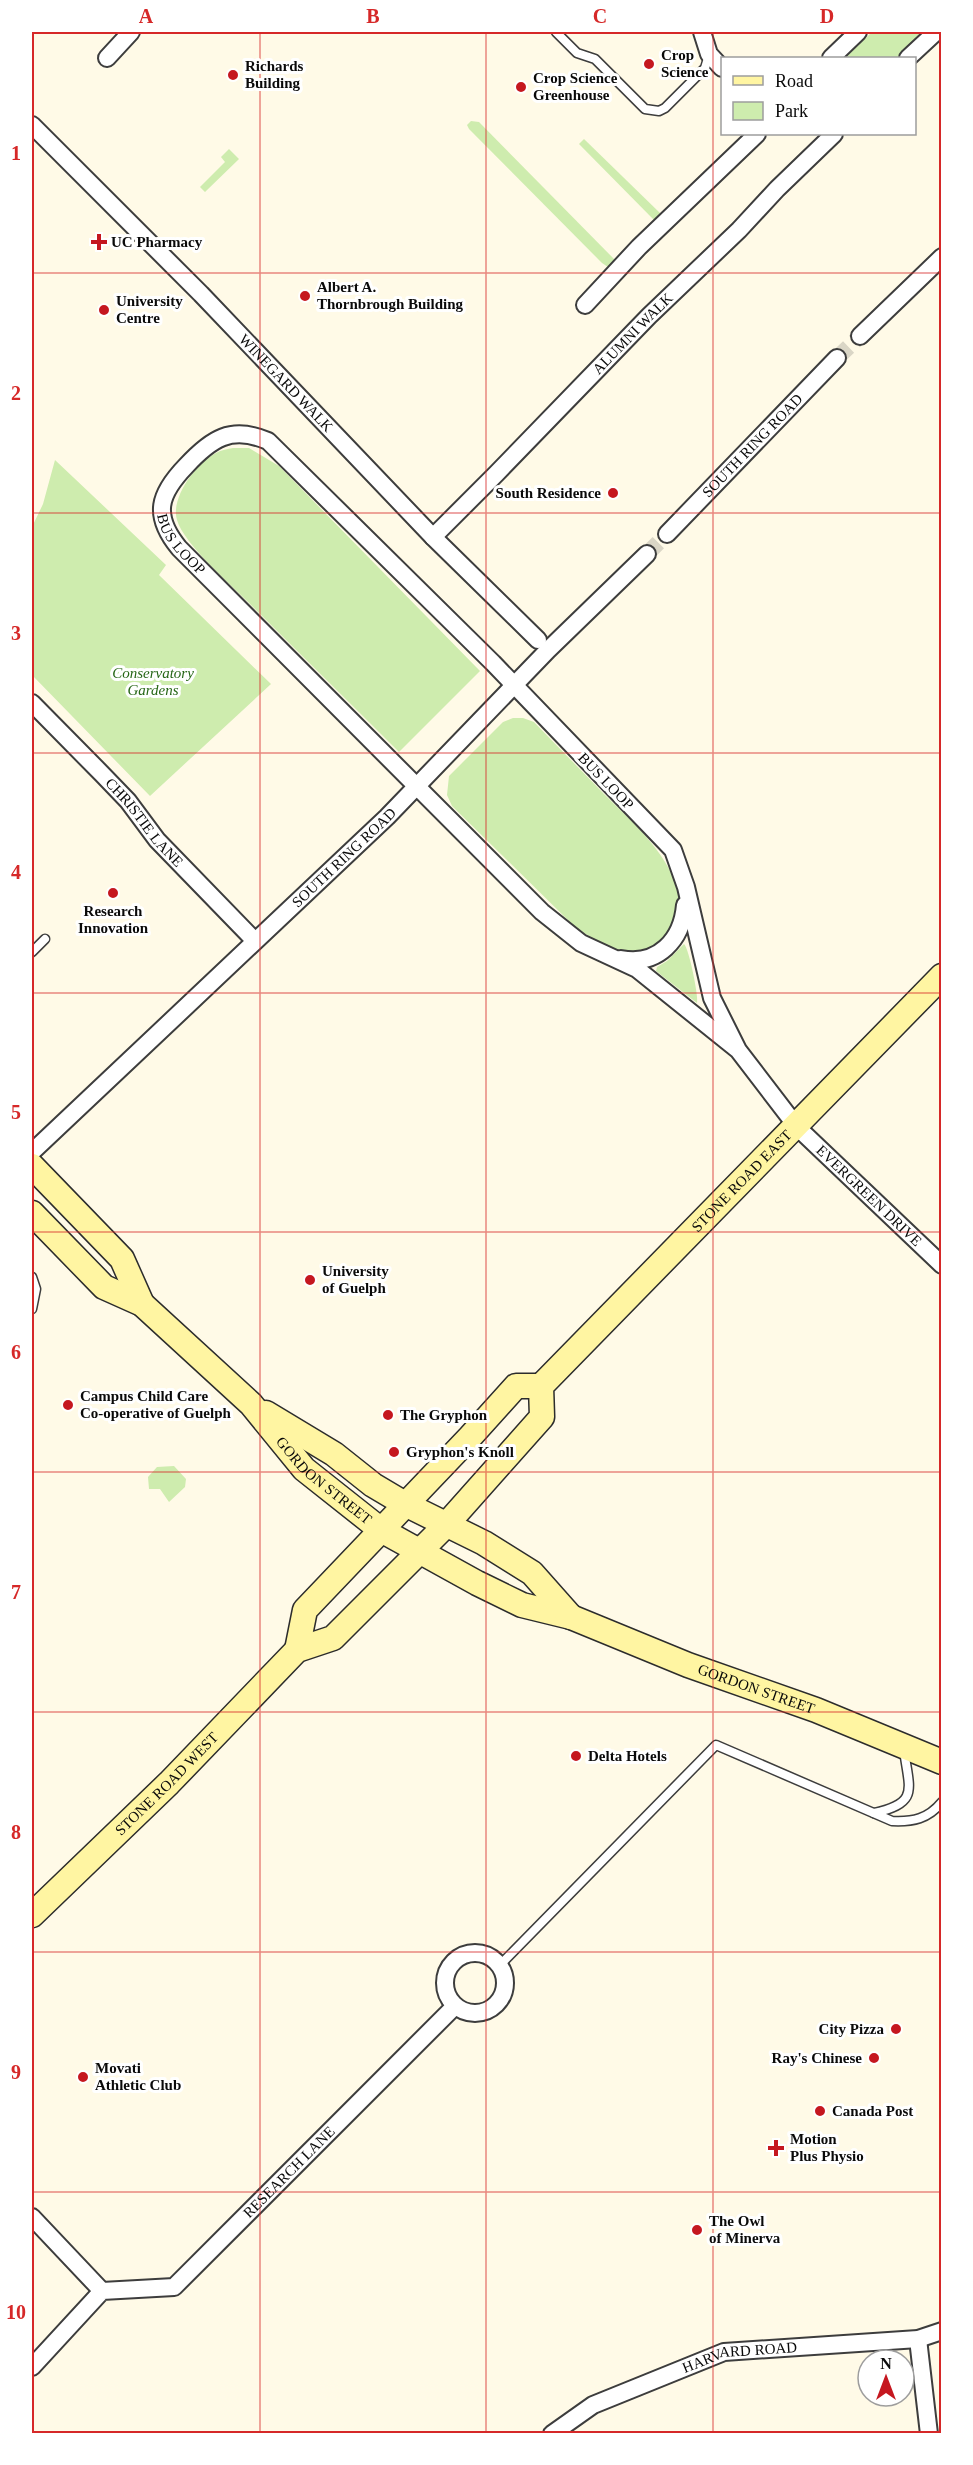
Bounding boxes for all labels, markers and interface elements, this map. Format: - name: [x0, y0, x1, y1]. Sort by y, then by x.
- text: A: [139, 5, 154, 27]
- text: B: [366, 5, 380, 27]
- text: C: [593, 5, 607, 27]
- text: D: [820, 5, 834, 27]
- place label: Crop Science: [661, 47, 709, 80]
- marker: Crop Science: [642, 57, 656, 71]
- legend: [721, 57, 916, 135]
- place label: Richards Building: [245, 58, 304, 91]
- marker: Richards Building: [226, 68, 240, 82]
- place label: Crop Science Greenhouse: [533, 70, 618, 103]
- text: Road: [775, 71, 813, 91]
- marker: Crop Science Greenhouse: [514, 80, 528, 94]
- text: Park: [775, 101, 808, 121]
- text: 1: [11, 142, 21, 164]
- place label: UC Pharmacy: [111, 234, 203, 250]
- marker: UC Pharmacy: [92, 235, 106, 249]
- place label: Albert A. Thornbrough Building: [317, 279, 464, 312]
- marker: Albert A. Thornbrough Building: [298, 289, 312, 303]
- street label: ALUMNI WALK: [589, 290, 676, 377]
- place label: University Centre: [116, 293, 183, 326]
- marker: University Centre: [97, 303, 111, 317]
- street label: WINEGARD WALK: [236, 331, 336, 435]
- text: 2: [11, 382, 21, 404]
- street label: SOUTH RING ROAD: [699, 391, 806, 500]
- place label: South Residence: [496, 485, 601, 501]
- marker: South Residence: [606, 486, 620, 500]
- street label: BUS LOOP: [154, 512, 208, 578]
- text: 3: [11, 622, 21, 644]
- park label: Conservatory Gardens: [112, 665, 194, 698]
- street label: BUS LOOP: [575, 750, 637, 812]
- street label: CHRISTIE LANE: [102, 775, 186, 870]
- street label: SOUTH RING ROAD: [289, 805, 399, 910]
- text: 4: [11, 861, 21, 883]
- marker: Research Innovation: [106, 886, 120, 900]
- place label: Research Innovation: [78, 903, 149, 936]
- text: 5: [11, 1101, 21, 1123]
- street label: STONE ROAD EAST: [688, 1127, 795, 1235]
- street label: EVERGREEN DRIVE: [813, 1142, 925, 1249]
- place label: University of Guelph: [322, 1263, 389, 1296]
- marker: University of Guelph: [303, 1273, 317, 1287]
- text: 6: [11, 1341, 21, 1363]
- place label: Campus Child Care Co-operative of Guelph: [80, 1388, 231, 1421]
- marker: Campus Child Care Co-operative of Guelph: [61, 1398, 75, 1412]
- place label: The Gryphon: [400, 1407, 488, 1423]
- marker: The Gryphon: [381, 1408, 395, 1422]
- street label: GORDON STREET: [273, 1434, 375, 1527]
- place label: Gryphon's Knoll: [406, 1444, 514, 1460]
- marker: Gryphon's Knoll: [387, 1445, 401, 1459]
- text: 7: [11, 1581, 21, 1603]
- street label: GORDON STREET: [696, 1661, 817, 1717]
- street label: STONE ROAD WEST: [112, 1729, 221, 1838]
- place label: Delta Hotels: [588, 1748, 667, 1764]
- marker: Delta Hotels: [569, 1749, 583, 1763]
- text: 8: [11, 1821, 21, 1843]
- place label: City Pizza: [819, 2021, 885, 2037]
- marker: City Pizza: [889, 2022, 903, 2036]
- place label: Ray's Chinese: [772, 2050, 862, 2066]
- marker: Ray's Chinese: [867, 2051, 881, 2065]
- place label: Movati Athletic Club: [95, 2060, 181, 2093]
- text: 9: [11, 2061, 21, 2083]
- marker: Movati Athletic Club: [76, 2070, 90, 2084]
- place label: Canada Post: [832, 2103, 913, 2119]
- marker: Canada Post: [813, 2104, 827, 2118]
- street label: RESEARCH LANE: [240, 2123, 338, 2221]
- place label: Motion Plus Physio: [790, 2131, 864, 2164]
- marker: Motion Plus Physio: [767, 2139, 785, 2157]
- place label: The Owl of Minerva: [709, 2213, 781, 2246]
- marker: The Owl of Minerva: [690, 2223, 704, 2237]
- text: 10: [6, 2301, 26, 2323]
- street label: HARVARD ROAD: [680, 2339, 798, 2376]
- north arrow: [856, 2348, 916, 2408]
- text: N: [880, 2355, 892, 2372]

